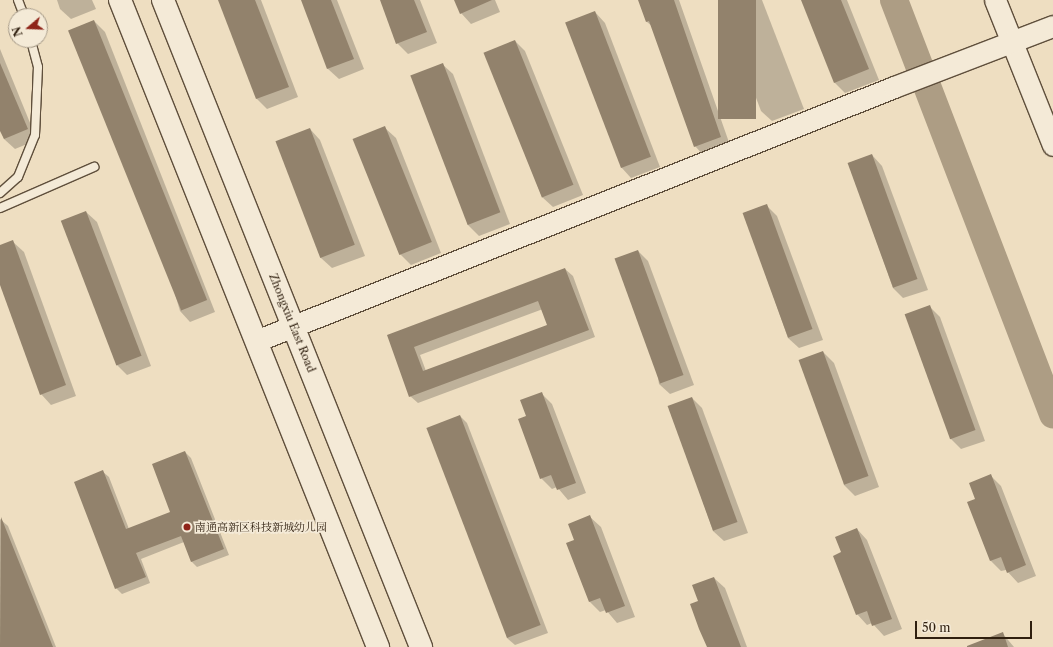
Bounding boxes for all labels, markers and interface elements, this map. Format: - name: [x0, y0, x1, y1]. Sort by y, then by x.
- north arrow: [8, 8, 48, 48]
- text: N: [9, 25, 26, 38]
- street label: Zhongxiu East Road: [266, 272, 318, 374]
- place label: 南通高新区科技新城幼儿园: [195, 520, 327, 534]
- marker: 南通高新区科技新城幼儿园: [182, 522, 192, 532]
- scale bar: [917, 613, 1034, 639]
- text: 50 m: [922, 620, 951, 635]

